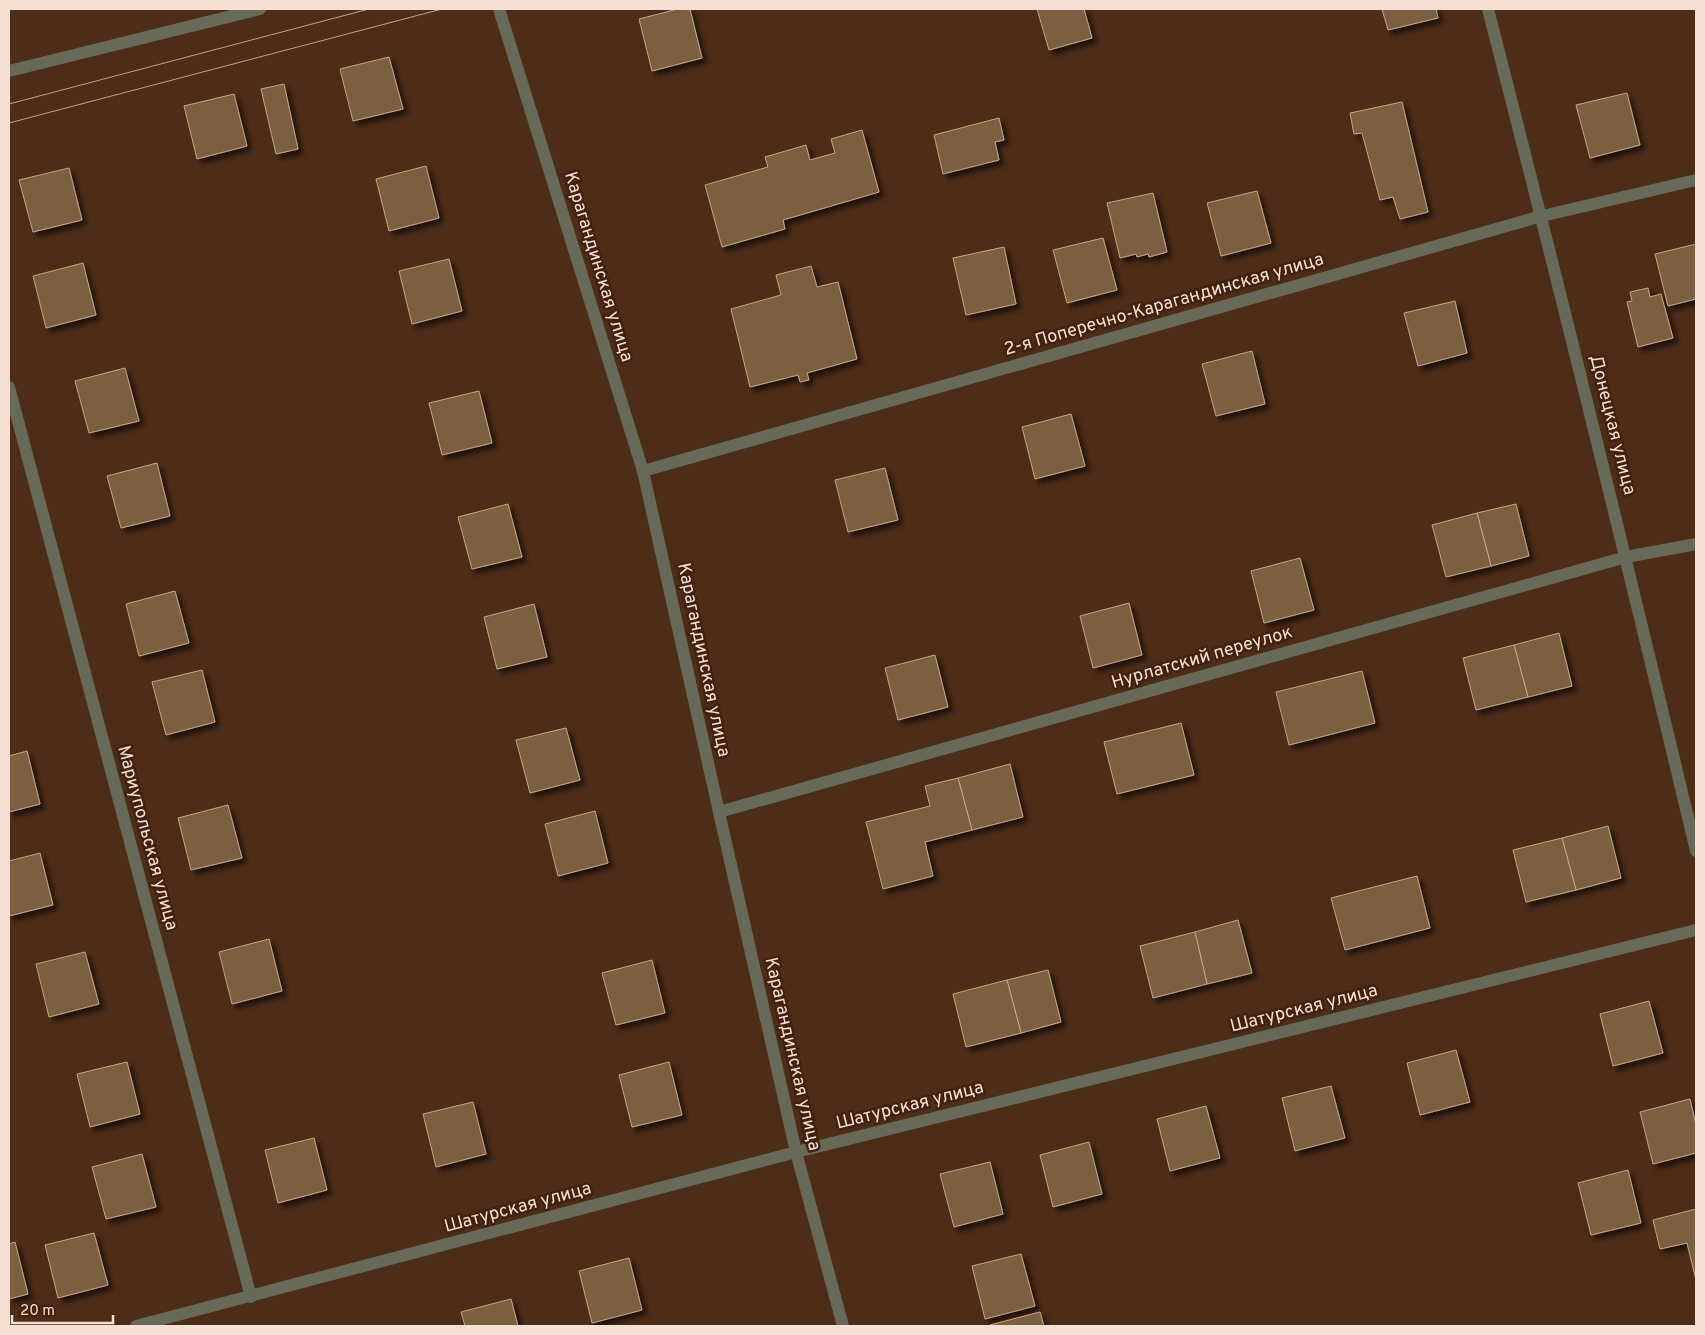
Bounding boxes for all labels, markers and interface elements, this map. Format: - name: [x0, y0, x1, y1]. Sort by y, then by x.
- street label: Карагандинская улица: [558, 169, 638, 365]
- street label: 2-я Поперечно-Карагандинская улица: [1001, 248, 1327, 362]
- street label: Донецкая улица: [1584, 353, 1640, 497]
- street label: Карагандинская улица: [671, 561, 735, 759]
- street label: Нурлатский переулок: [1109, 621, 1295, 695]
- street label: Мариупольская улица: [111, 743, 183, 933]
- street label: Карагандинская улица: [759, 955, 825, 1153]
- street label: Шатурская улица: [1228, 980, 1380, 1038]
- street label: Шатурская улица: [834, 1077, 986, 1135]
- street label: Шатурская улица: [442, 1177, 594, 1239]
- scale bar: [12, 1292, 114, 1324]
- text: 20 m: [20, 1302, 55, 1321]

